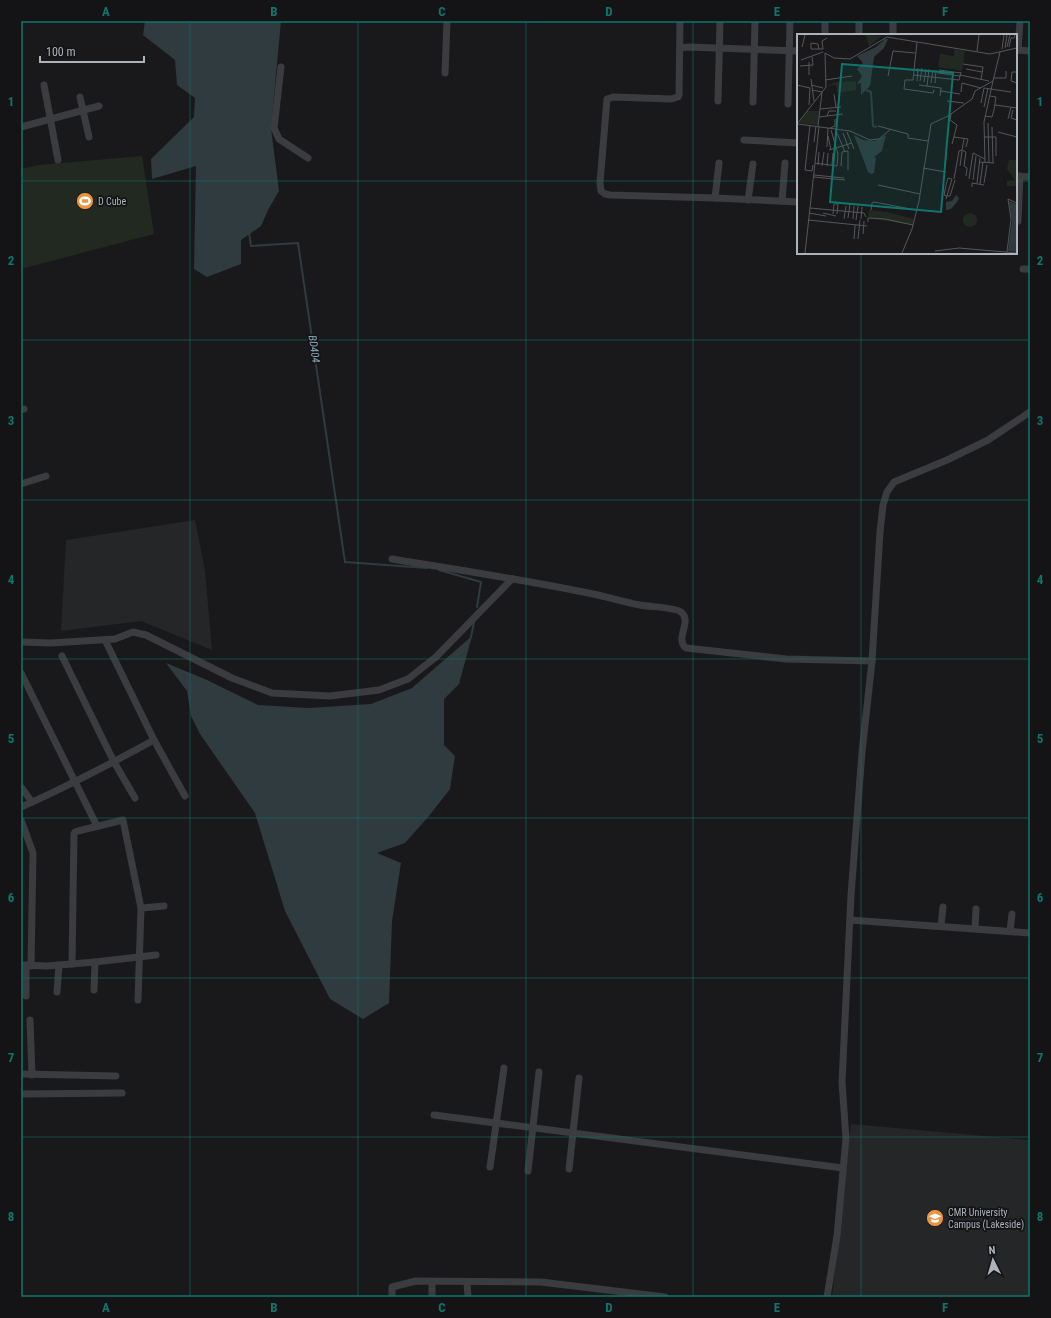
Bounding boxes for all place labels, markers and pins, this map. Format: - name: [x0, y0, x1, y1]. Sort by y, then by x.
- sports icon: D Cube: [75, 191, 95, 211]
- place label: D Cube: [98, 196, 126, 207]
- place label: CMR University Campus (Lakeside): [948, 1207, 1024, 1231]
- school or university icon: CMR University Campus (Lakeside): [925, 1208, 945, 1228]

